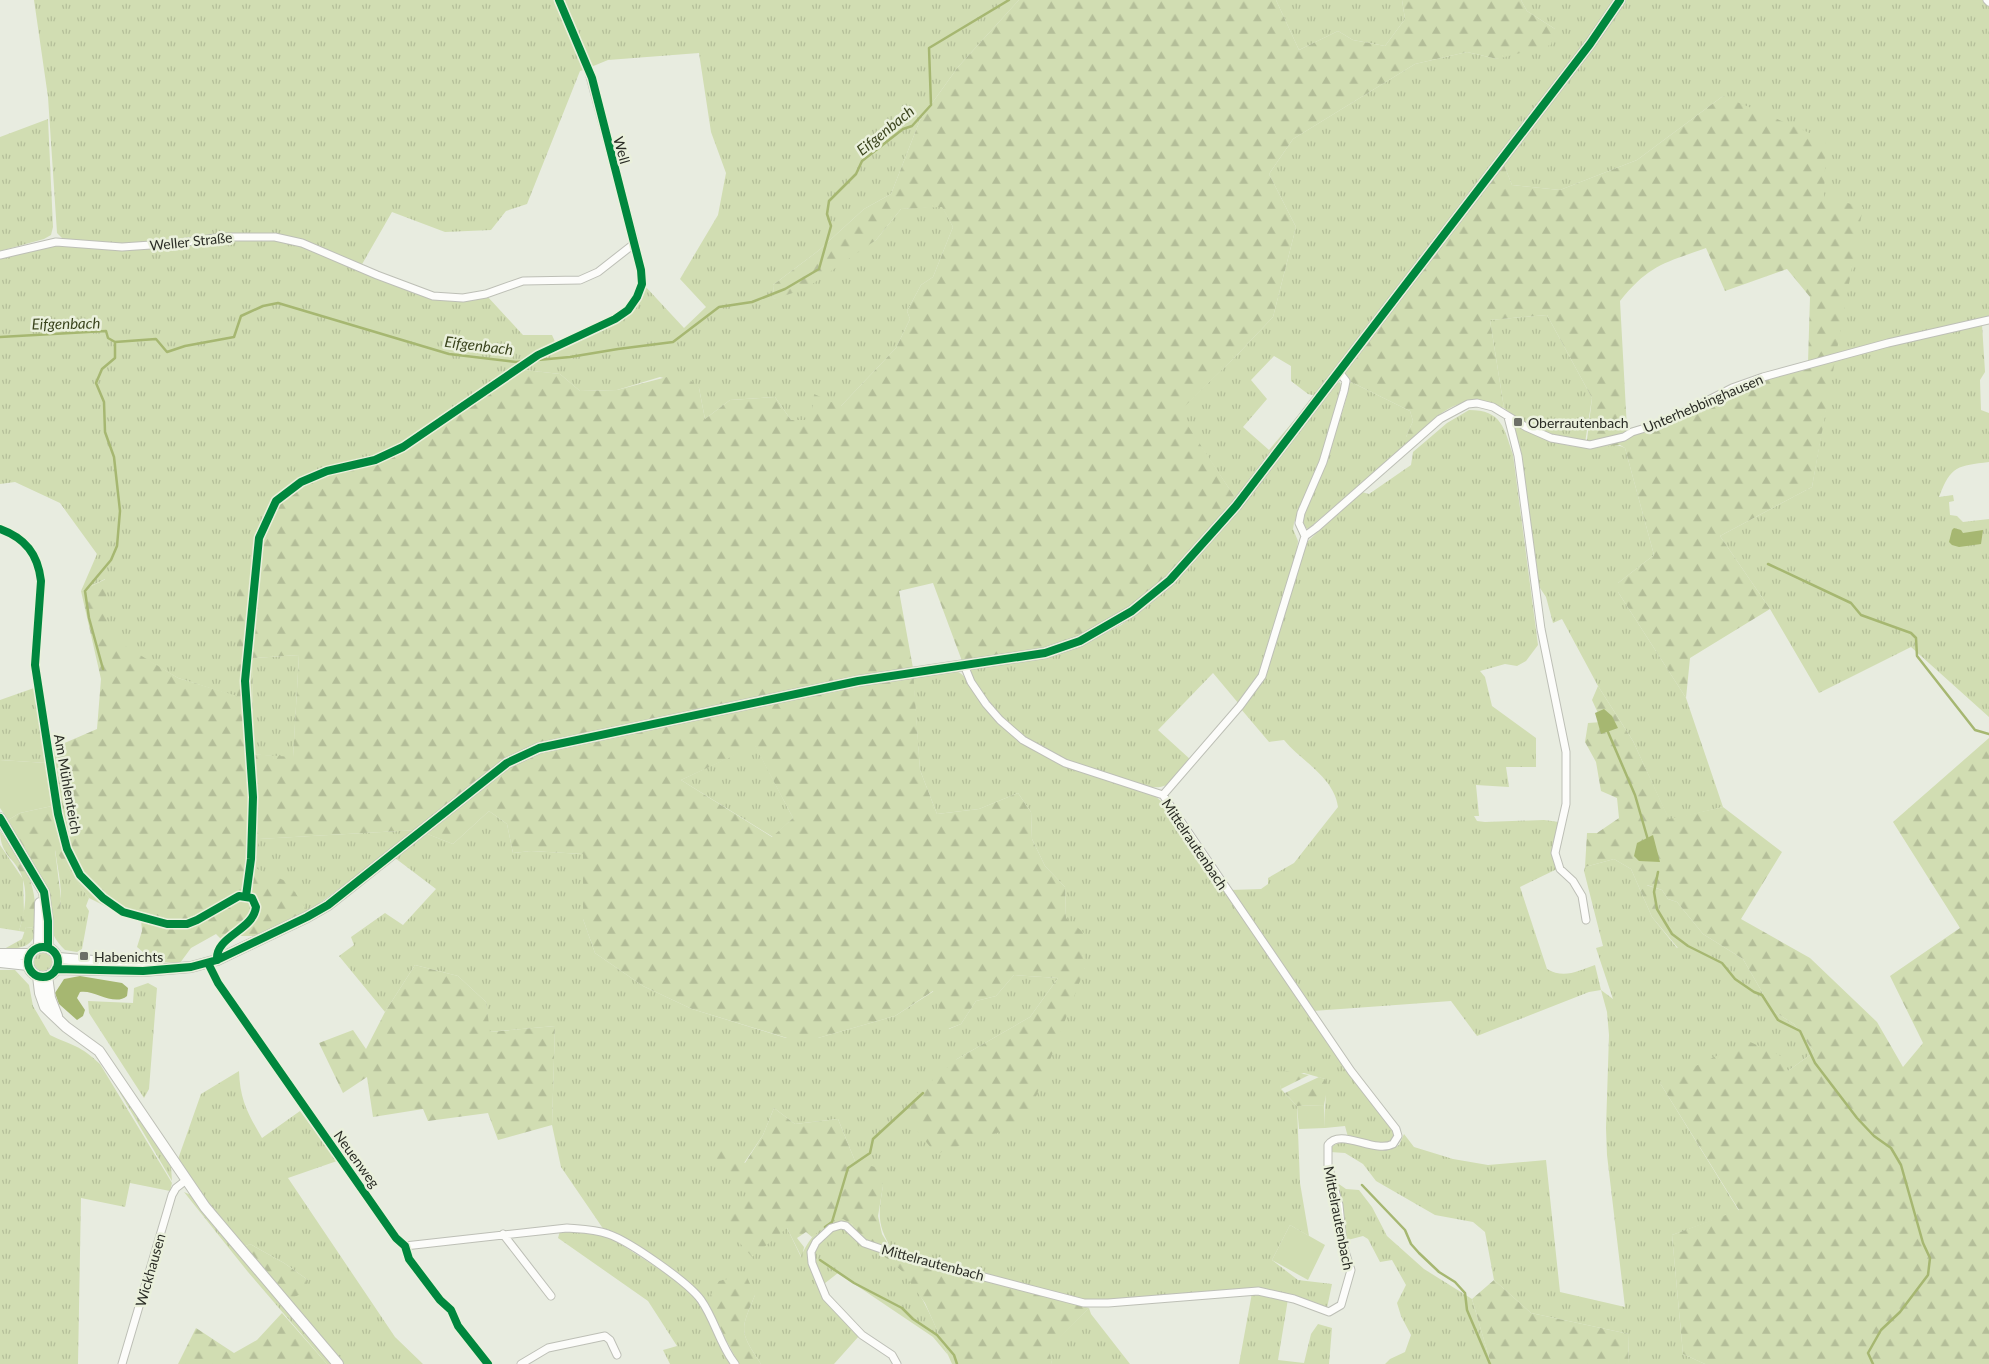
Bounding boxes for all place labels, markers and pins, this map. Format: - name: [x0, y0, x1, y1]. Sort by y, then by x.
- place label: Oberrautenbach: [1528, 414, 1629, 431]
- marker: Oberrautenbach: [1512, 416, 1524, 428]
- place label: Habenichts: [94, 948, 163, 965]
- marker: Habenichts: [78, 950, 90, 962]

